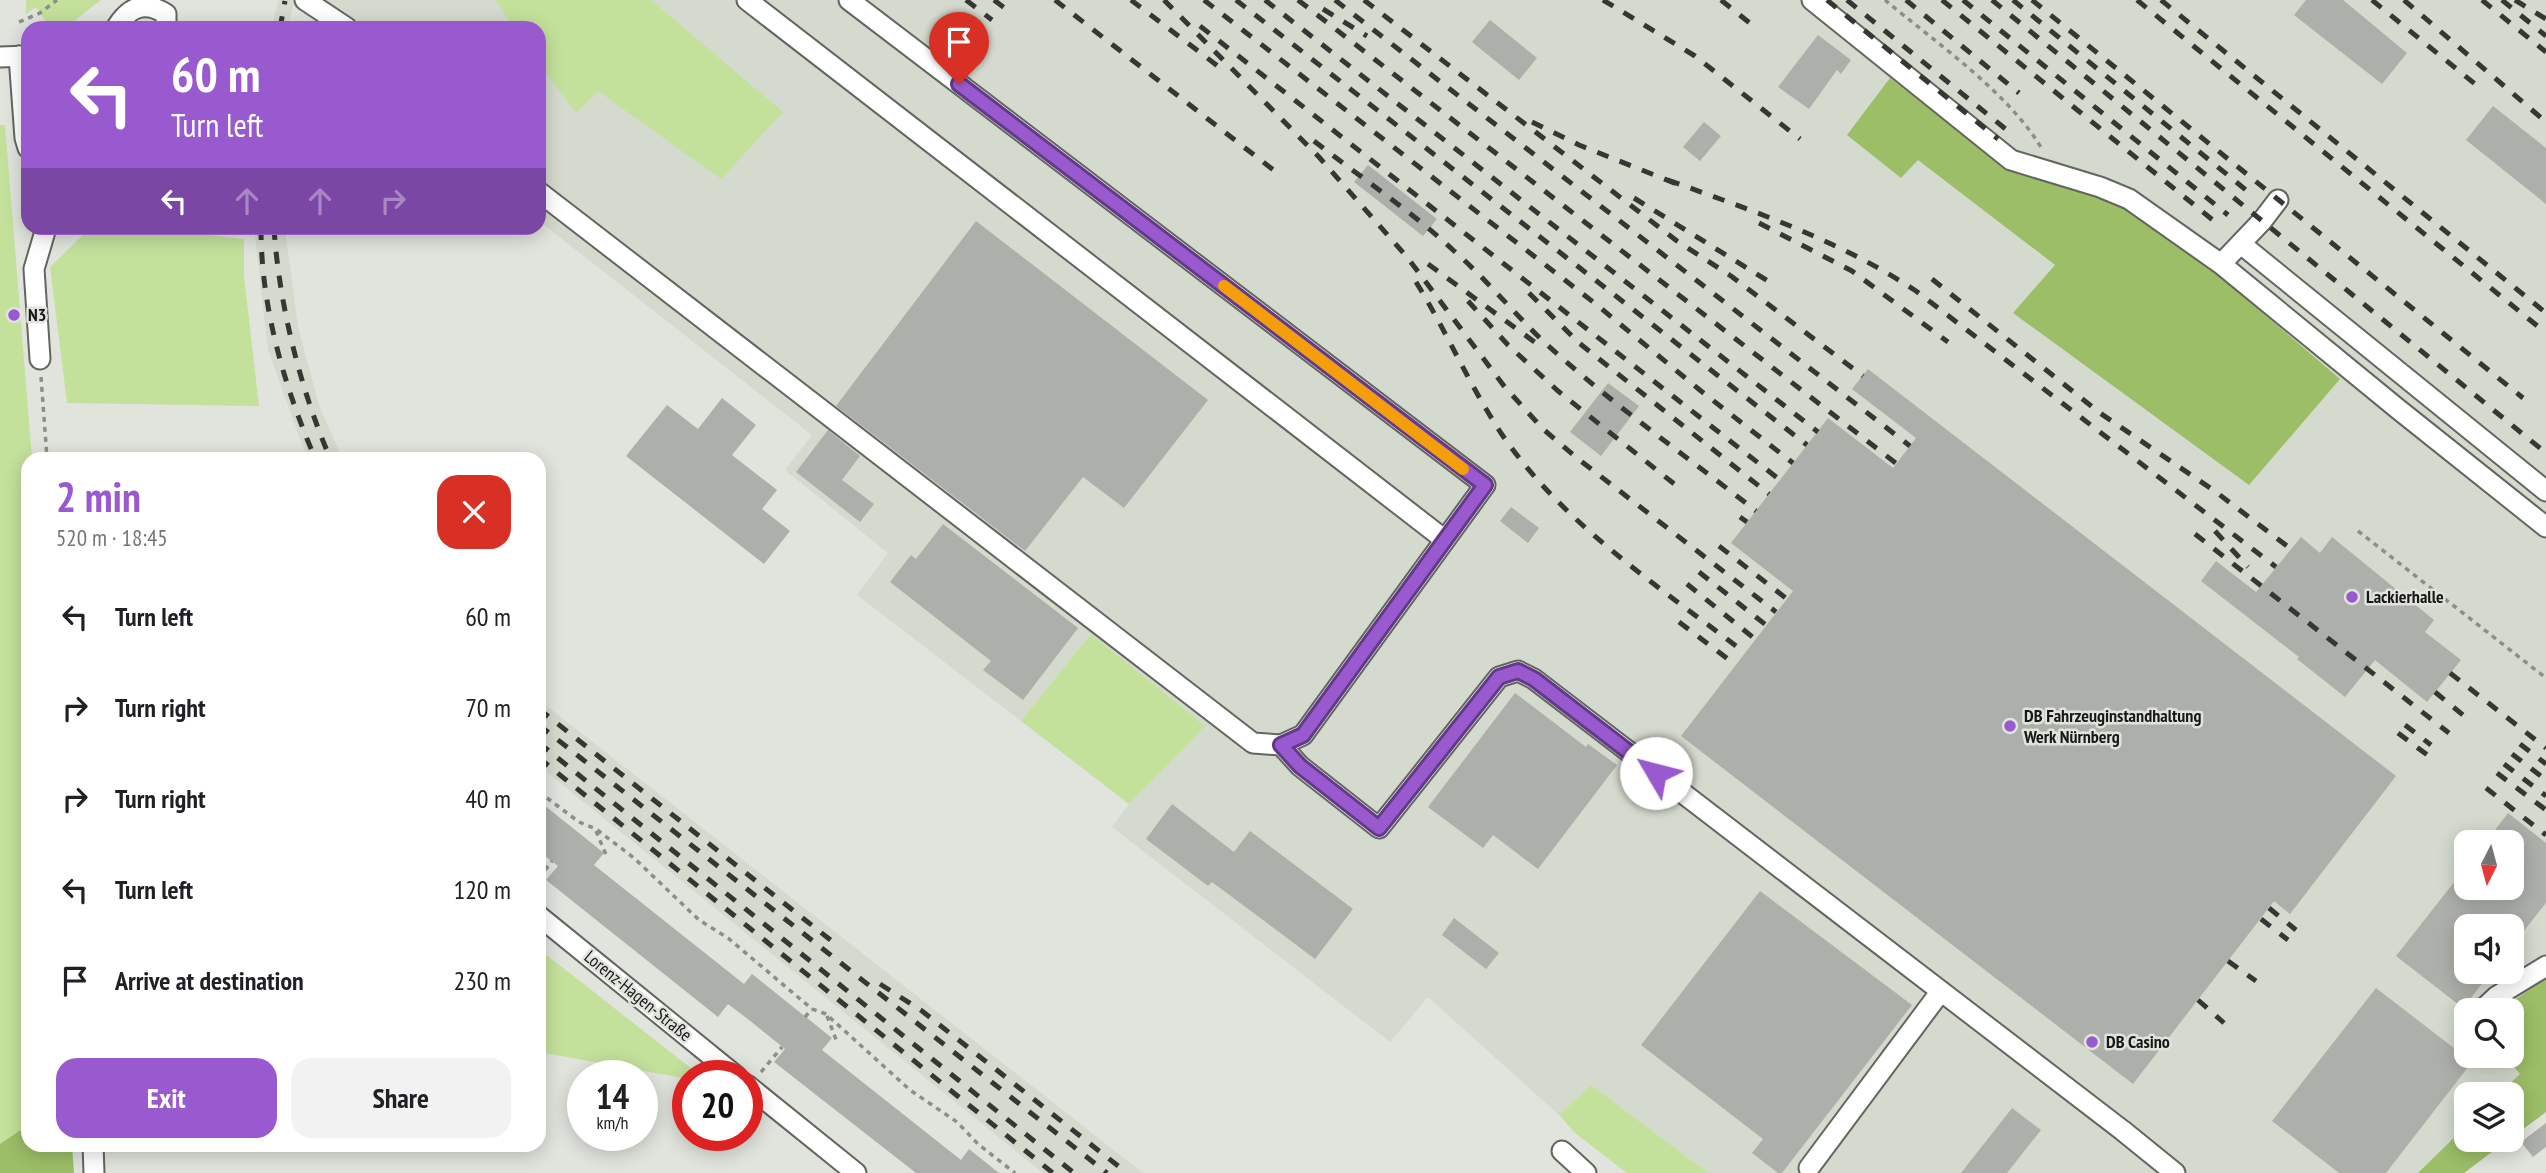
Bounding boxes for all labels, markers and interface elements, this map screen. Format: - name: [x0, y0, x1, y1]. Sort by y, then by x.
- pin: [929, 12.0, 989, 84]
- icon: arrive: [940, 23, 978, 61]
- text: 60 m: [171, 42, 260, 106]
- icon: left: [56, 49, 147, 140]
- text: Turn left: [171, 104, 263, 146]
- icon: left: [155, 182, 193, 220]
- icon: ahead: [228, 182, 266, 220]
- icon: ahead: [301, 182, 339, 220]
- icon: right: [374, 182, 412, 220]
- place label: N3: [28, 303, 46, 326]
- marker: N3: [6, 307, 22, 323]
- text: 2 min: [56, 469, 141, 524]
- button: close: [437, 475, 511, 549]
- text: 520 m · 18:45: [56, 523, 168, 552]
- place label: Lackierhalle: [2366, 585, 2444, 608]
- marker: Lackierhalle: [2344, 589, 2360, 605]
- icon: left: [56, 598, 94, 636]
- text: Turn left: [115, 600, 193, 633]
- text: 60 m: [465, 600, 511, 633]
- icon: right: [56, 689, 94, 727]
- text: Turn right: [115, 691, 206, 724]
- text: 70 m: [465, 691, 511, 724]
- place label: DB Fahrzeuginstandhaltung Werk Nürnberg: [2023, 704, 2201, 748]
- marker: DB Fahrzeuginstandhaltung Werk Nürnberg: [2002, 718, 2018, 734]
- position arrow: [1619, 736, 1693, 810]
- icon: right: [56, 780, 94, 818]
- text: Turn right: [115, 782, 206, 815]
- text: 40 m: [465, 782, 511, 815]
- north arrow: [2454, 830, 2524, 900]
- map controls: [2454, 830, 2524, 1152]
- icon: left: [56, 871, 94, 909]
- text: Turn left: [115, 873, 193, 906]
- text: 120 m: [453, 873, 511, 906]
- button: sound: [2454, 914, 2524, 984]
- street label: Lorenz-Hagen-Straße: [580, 945, 697, 1046]
- icon: arrive: [56, 962, 94, 1000]
- text: Arrive at destination: [115, 964, 304, 997]
- text: 230 m: [453, 964, 511, 997]
- button: search: [2454, 998, 2524, 1068]
- place label: DB Casino: [2106, 1030, 2170, 1053]
- marker: DB Casino: [2084, 1034, 2100, 1050]
- button: Exit: [56, 1058, 277, 1138]
- button: Share: [291, 1058, 511, 1138]
- speed limit sign: 20: [672, 1060, 763, 1151]
- text: 14: [596, 1073, 629, 1119]
- button: layers: [2454, 1082, 2524, 1152]
- text: km/h: [597, 1111, 628, 1134]

